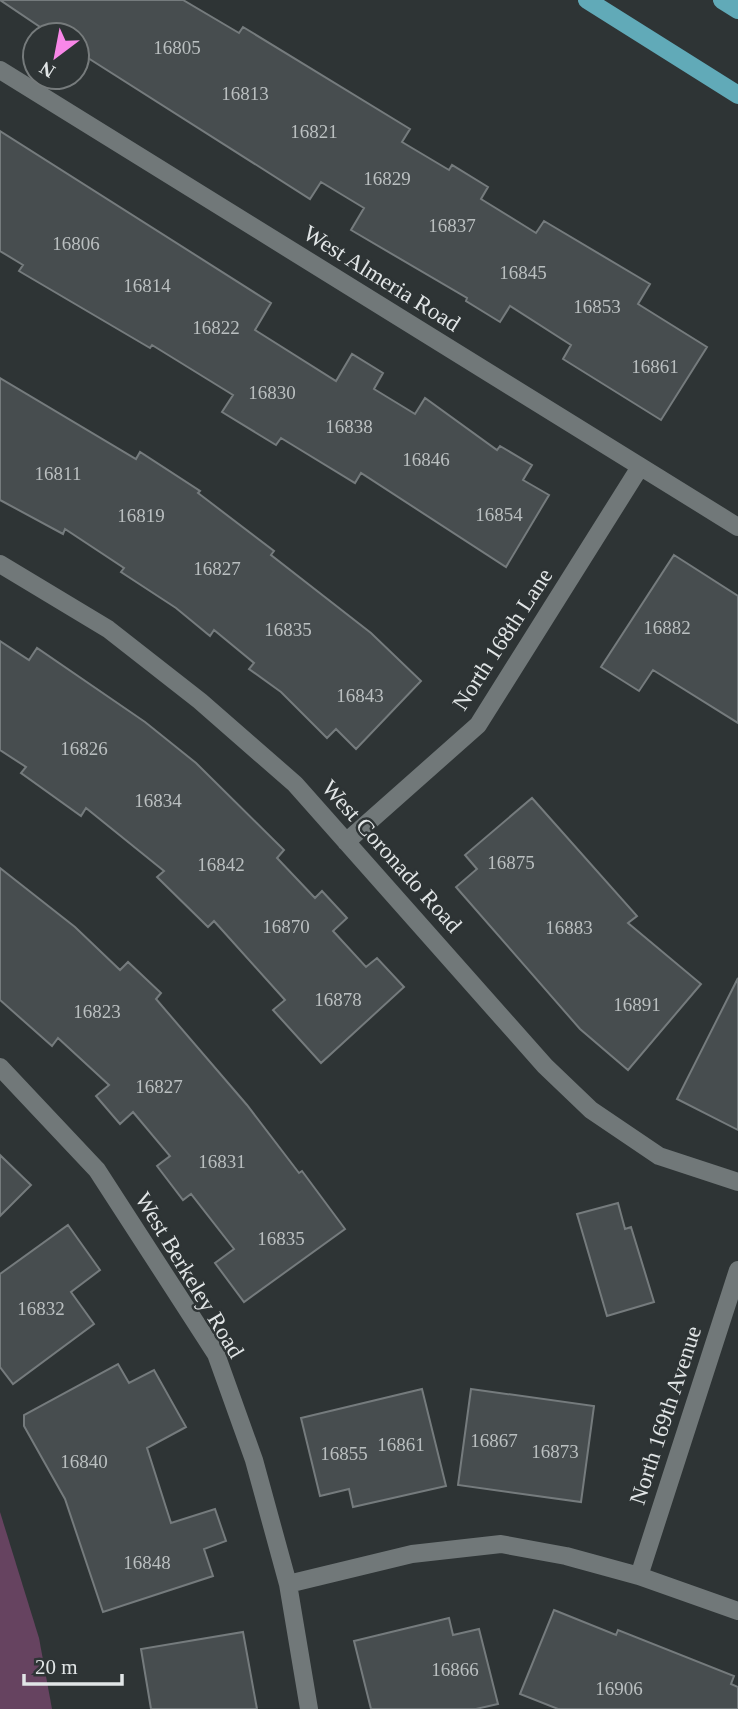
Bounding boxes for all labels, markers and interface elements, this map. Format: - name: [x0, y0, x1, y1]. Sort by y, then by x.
- north arrow: [21, 21, 91, 91]
- house number: 16805: [153, 37, 201, 58]
- text: N: [36, 57, 59, 83]
- house number: 16813: [221, 83, 269, 104]
- house number: 16821: [290, 121, 338, 142]
- house number: 16829: [363, 168, 411, 189]
- house number: 16837: [428, 215, 476, 236]
- street label: West Almeria Road: [299, 220, 465, 337]
- house number: 16806: [52, 233, 100, 254]
- house number: 16845: [499, 262, 547, 283]
- house number: 16814: [123, 275, 171, 296]
- house number: 16853: [573, 296, 621, 317]
- house number: 16822: [192, 317, 240, 338]
- house number: 16861: [631, 356, 679, 377]
- house number: 16830: [248, 382, 296, 403]
- house number: 16838: [325, 416, 373, 437]
- house number: 16846: [402, 449, 450, 470]
- house number: 16811: [35, 463, 81, 484]
- house number: 16854: [475, 504, 523, 525]
- house number: 16819: [117, 505, 165, 526]
- house number: 16827: [193, 558, 241, 579]
- street label: North 168th Lane: [447, 564, 557, 715]
- house number: 16882: [643, 617, 691, 638]
- house number: 16835: [264, 619, 312, 640]
- house number: 16843: [336, 685, 384, 706]
- house number: 16826: [60, 738, 108, 759]
- street label: West Coronado Road: [317, 775, 467, 938]
- house number: 16834: [134, 790, 182, 811]
- house number: 16875: [487, 852, 535, 873]
- house number: 16842: [197, 854, 245, 875]
- house number: 16870: [262, 916, 310, 937]
- house number: 16883: [545, 917, 593, 938]
- house number: 16878: [314, 989, 362, 1010]
- house number: 16891: [613, 994, 661, 1015]
- house number: 16823: [73, 1001, 121, 1022]
- house number: 16827: [135, 1076, 183, 1097]
- house number: 16831: [198, 1151, 246, 1172]
- street label: West Berkeley Road: [130, 1188, 249, 1363]
- house number: 16835: [257, 1228, 305, 1249]
- house number: 16832: [17, 1298, 65, 1319]
- street label: North 169th Avenue: [625, 1323, 706, 1508]
- house number: 16867: [470, 1430, 518, 1451]
- house number: 16861: [377, 1434, 425, 1455]
- house number: 16873: [531, 1441, 579, 1462]
- house number: 16855: [320, 1443, 368, 1464]
- house number: 16840: [60, 1451, 108, 1472]
- house number: 16848: [123, 1552, 171, 1573]
- scale bar: [24, 1642, 122, 1686]
- text: 20 m: [35, 1655, 78, 1679]
- house number: 16866: [431, 1659, 479, 1680]
- house number: 16906: [595, 1678, 643, 1699]

